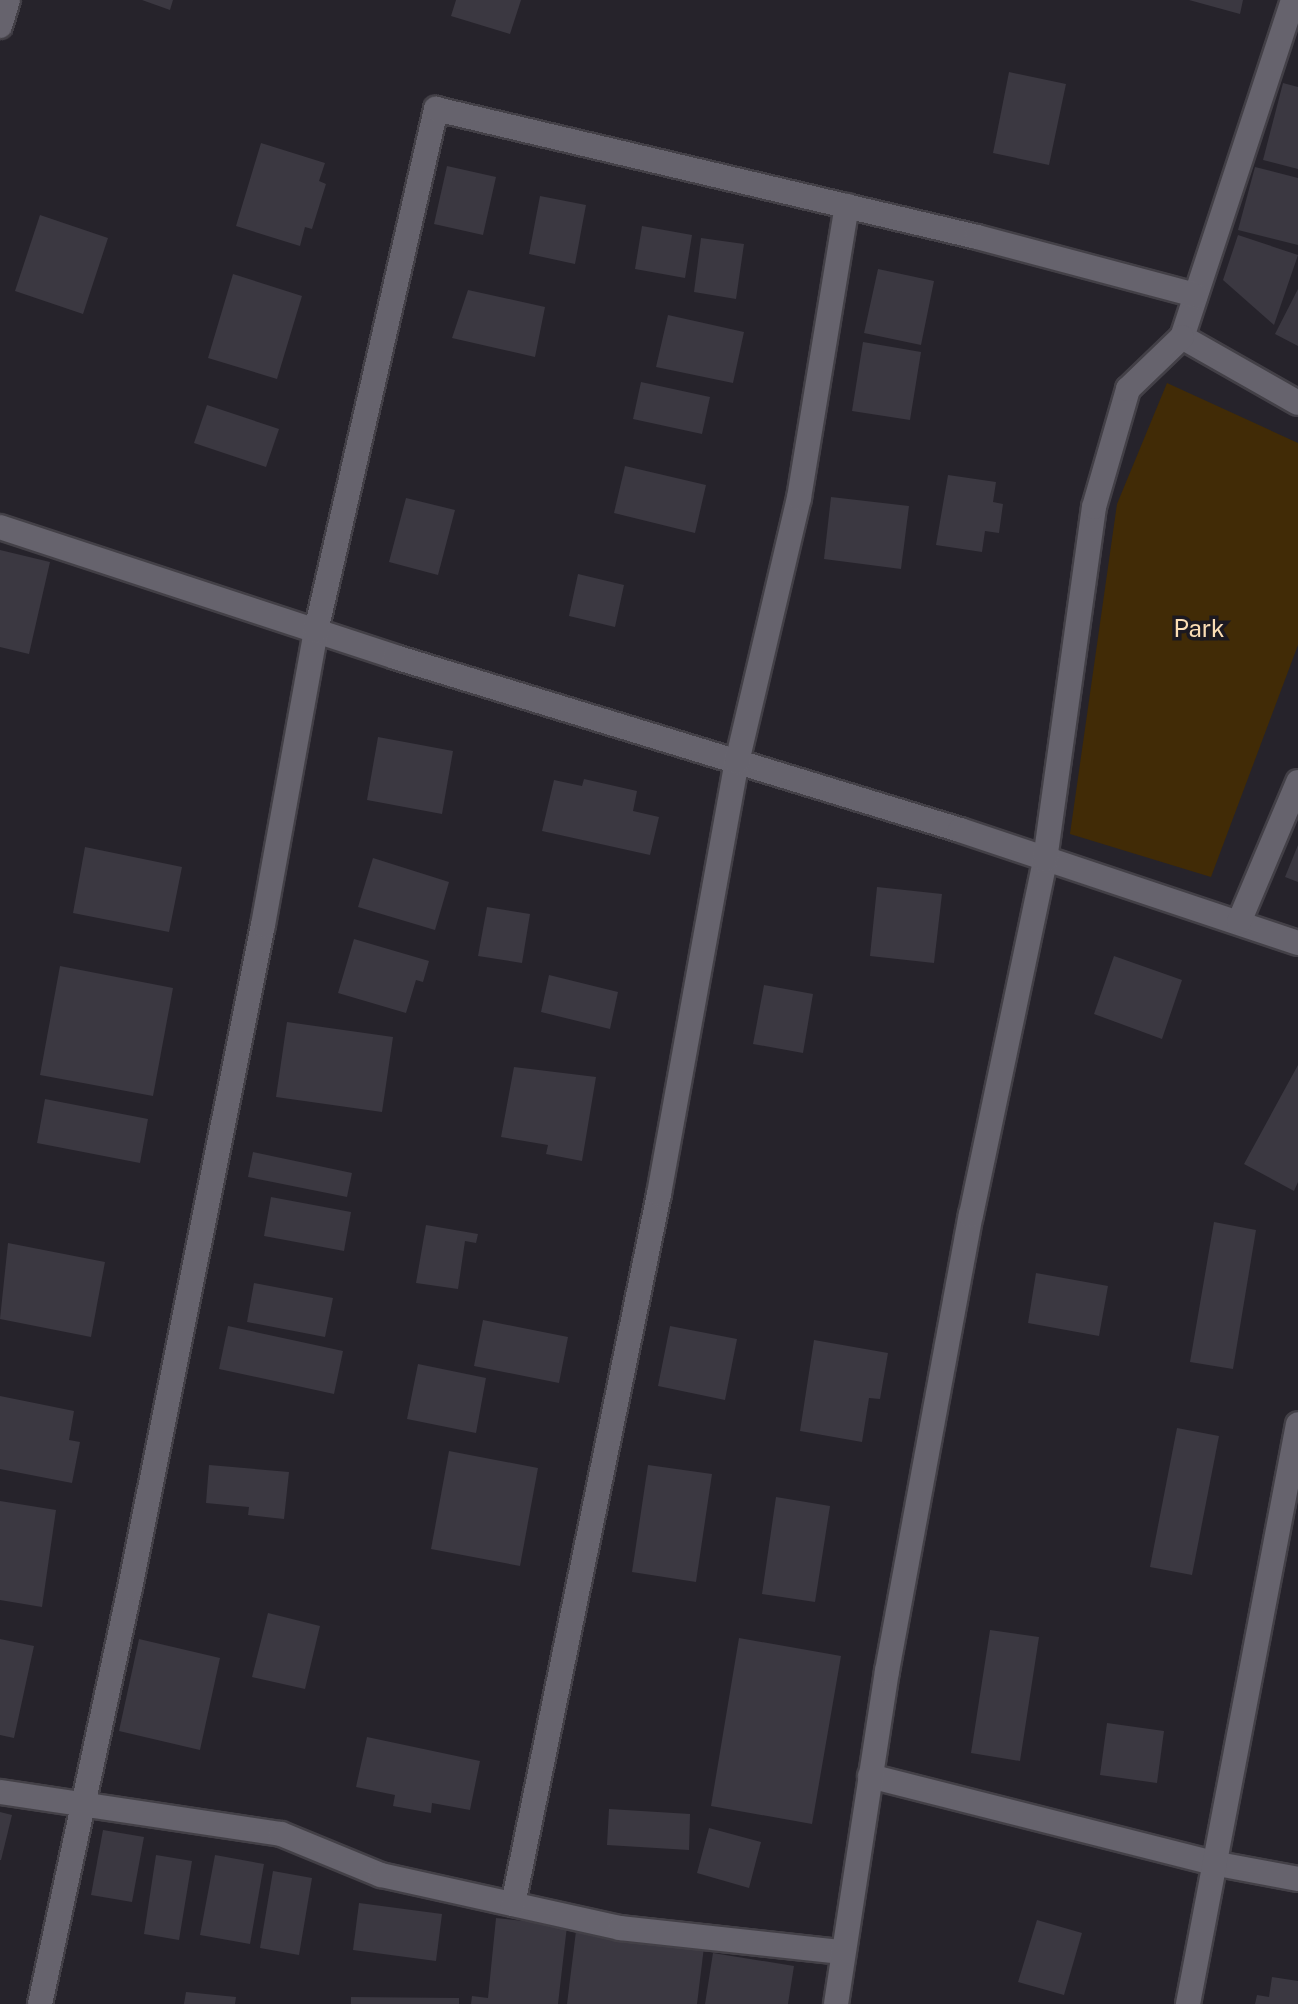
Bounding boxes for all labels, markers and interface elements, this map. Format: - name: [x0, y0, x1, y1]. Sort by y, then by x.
- park label: Park: [1173, 615, 1225, 643]

